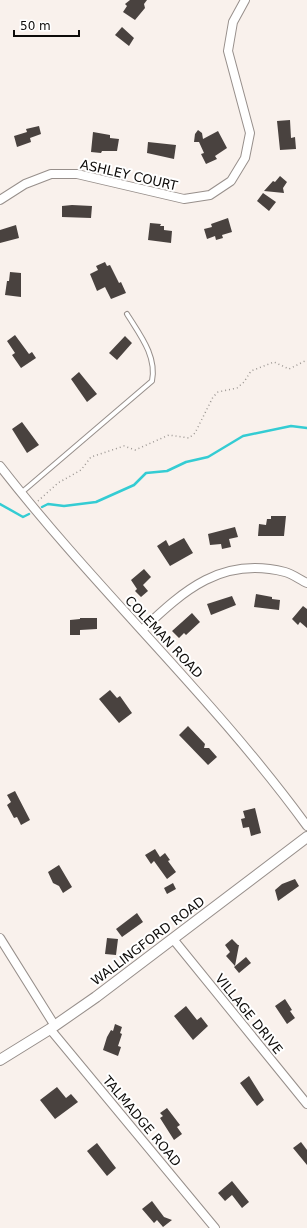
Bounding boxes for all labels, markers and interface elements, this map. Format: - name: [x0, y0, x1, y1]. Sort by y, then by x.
- scale bar: [14, 12, 79, 38]
- text: 50 m: [20, 19, 51, 33]
- street label: ASHLEY COURT: [79, 157, 179, 193]
- street label: COLEMAN ROAD: [122, 593, 206, 681]
- street label: WALLINGFORD ROAD: [88, 893, 208, 989]
- street label: VILLAGE DRIVE: [212, 971, 286, 1057]
- street label: TALMADGE ROAD: [99, 1072, 184, 1169]

